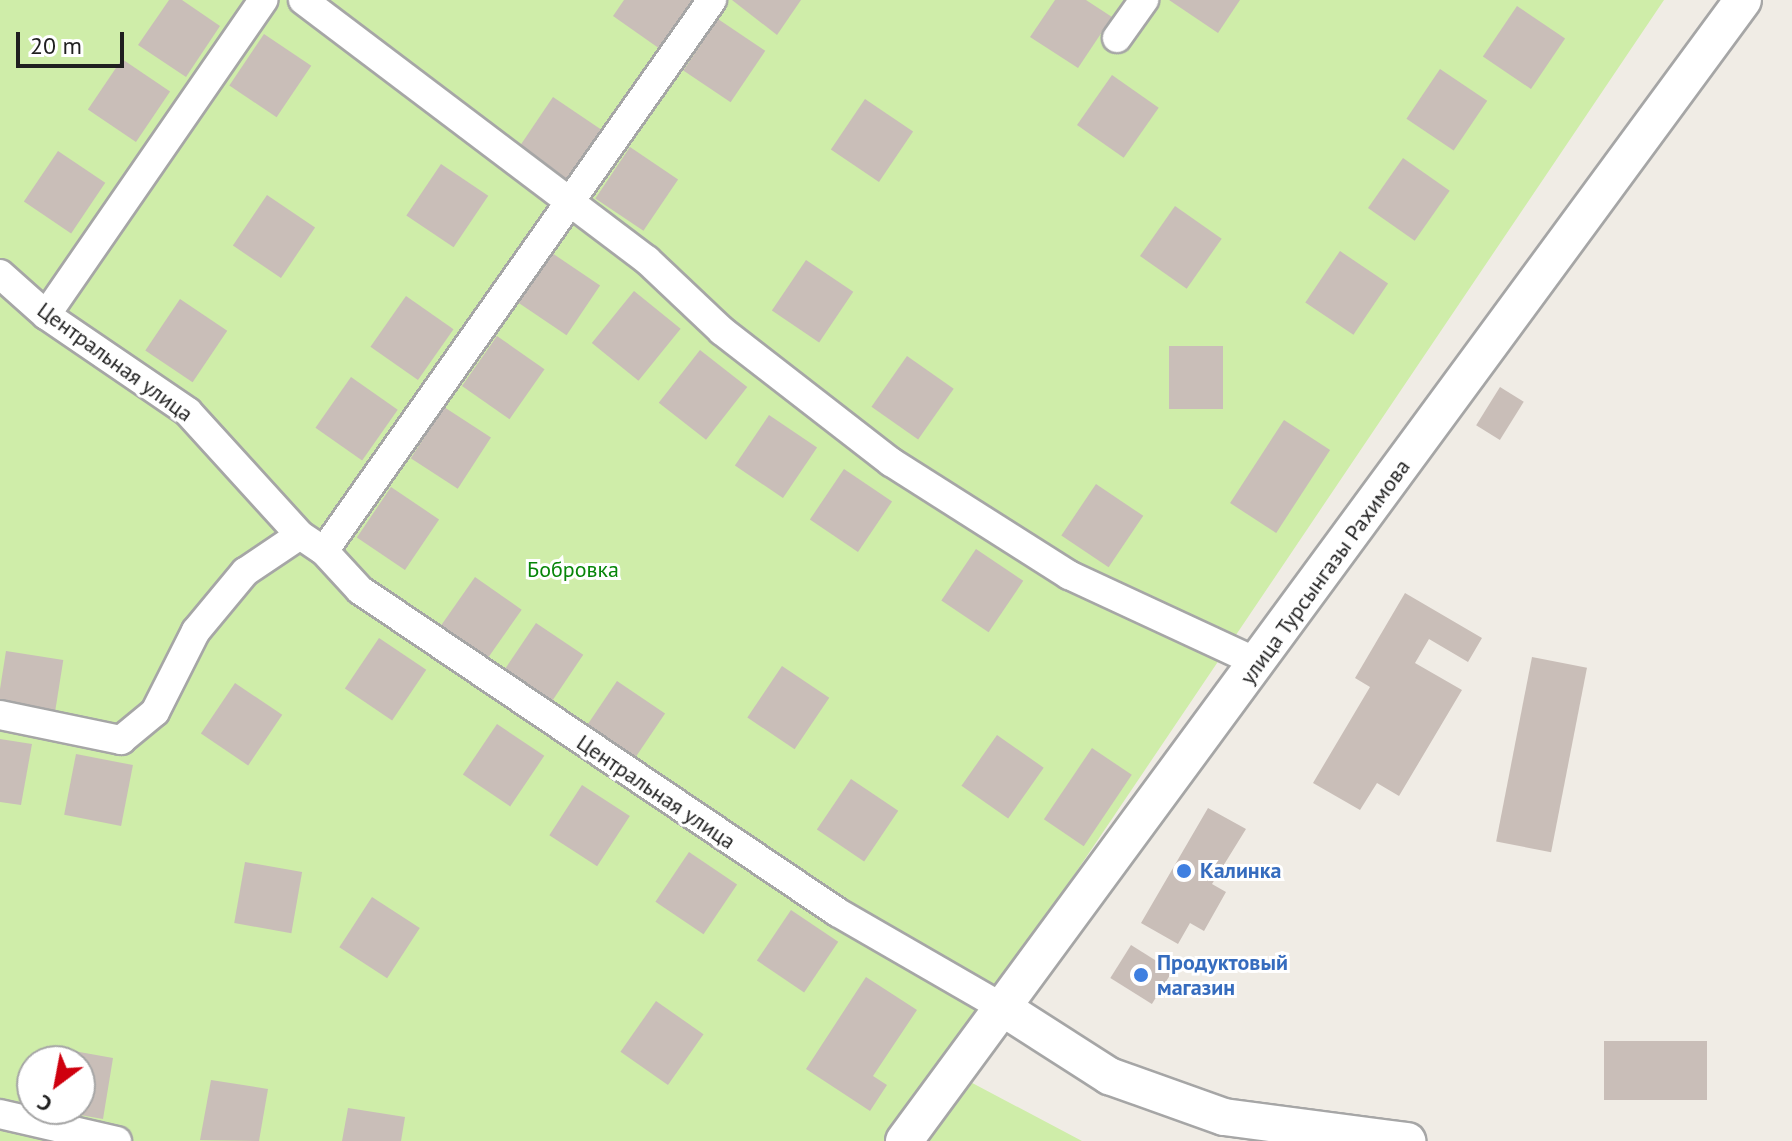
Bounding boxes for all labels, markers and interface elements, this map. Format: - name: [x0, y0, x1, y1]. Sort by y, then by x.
- scale bar: [20, 16, 128, 66]
- text: 20 m: [30, 30, 82, 61]
- street label: Центральная улица: [32, 297, 198, 427]
- street label: улица Турсынгазы Рахимова: [1234, 454, 1416, 690]
- park label: Бобровка: [527, 557, 619, 583]
- street label: Центральная улица: [572, 729, 740, 855]
- place label: Калинка: [1200, 858, 1281, 884]
- marker: Калинка: [1175, 862, 1193, 880]
- place label: Продуктовый магазин: [1157, 949, 1288, 1000]
- marker: Продуктовый магазин: [1132, 966, 1150, 984]
- north arrow: [16, 1045, 96, 1125]
- text: С: [32, 1089, 57, 1119]

